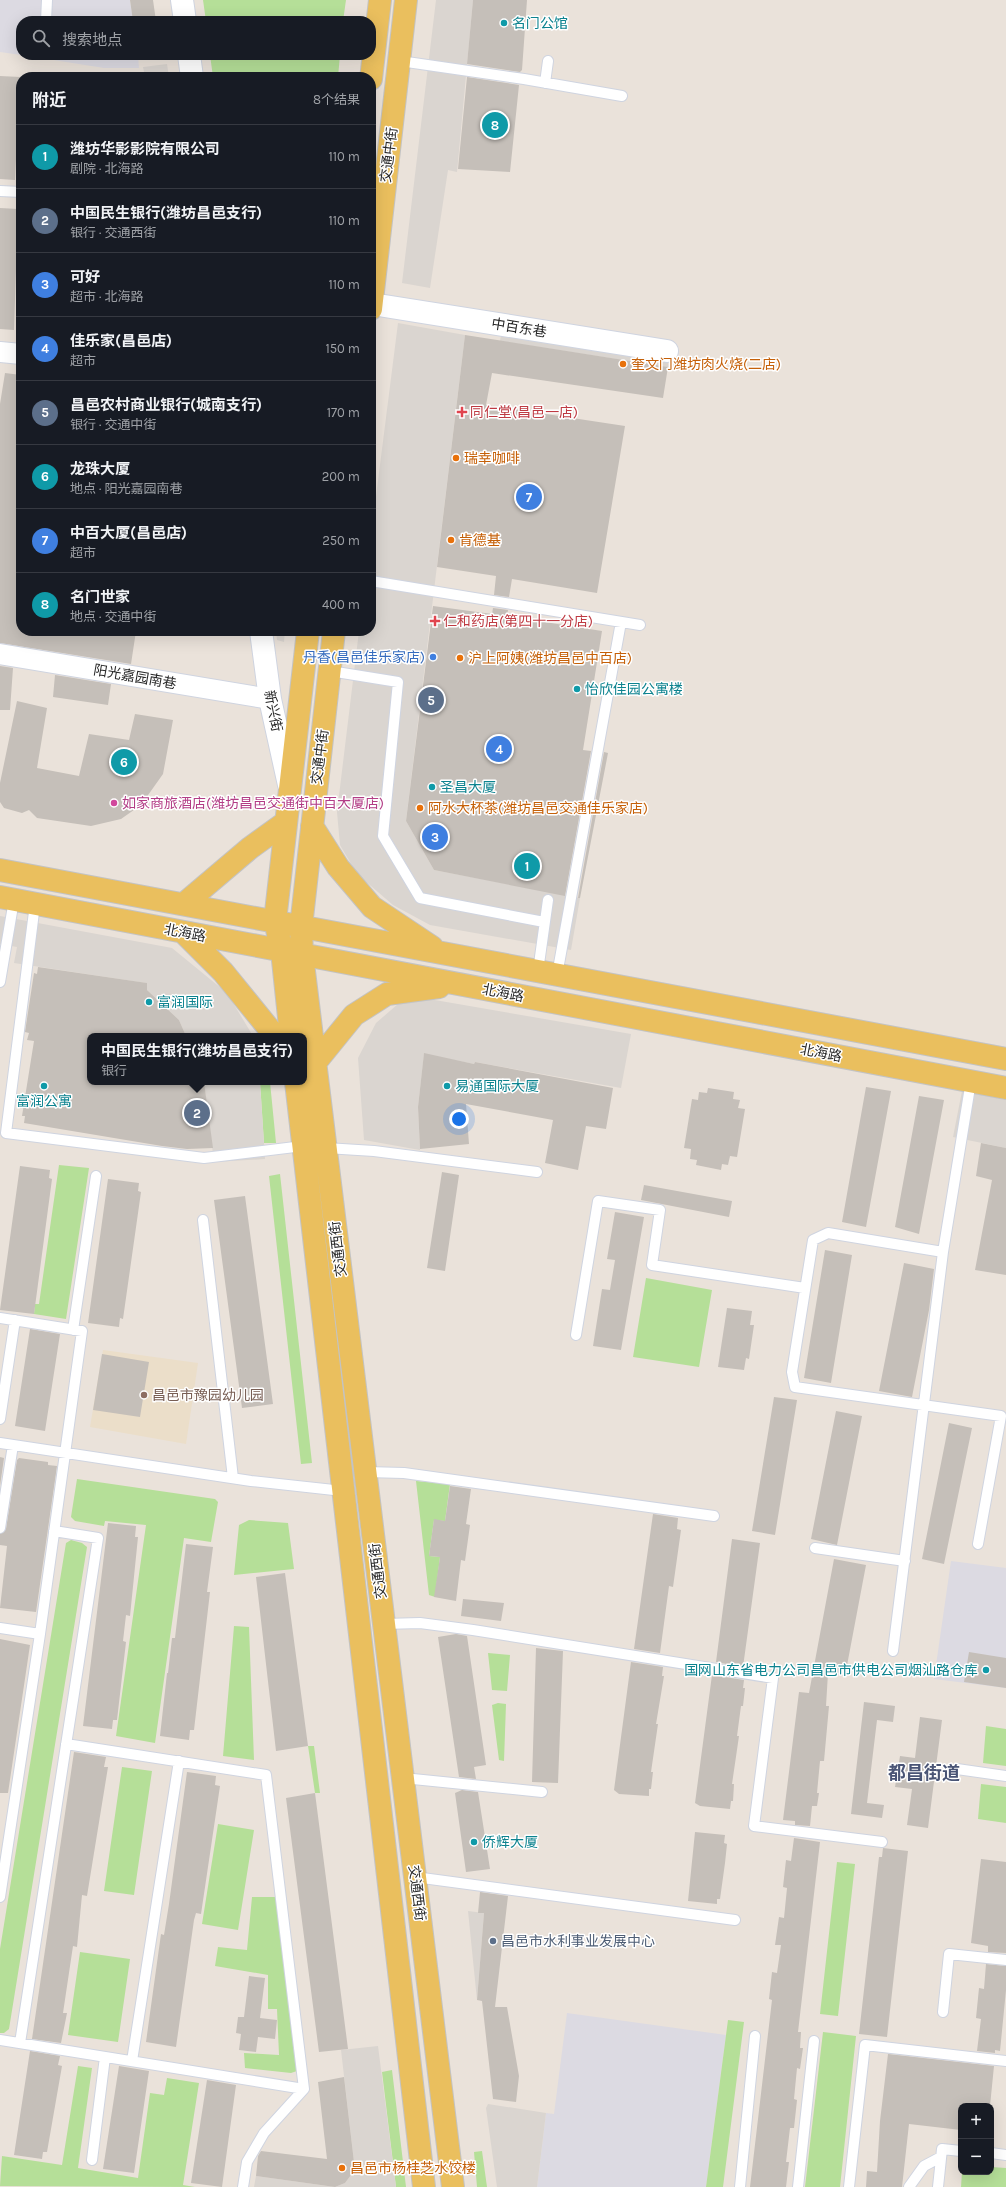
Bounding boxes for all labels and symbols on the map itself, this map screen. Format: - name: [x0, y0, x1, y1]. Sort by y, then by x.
- place label: 名门公馆: [512, 15, 568, 32]
- marker: 名门公馆: [499, 18, 509, 28]
- pin: 8: [482, 110, 508, 140]
- street label: 交通中街: [377, 126, 401, 184]
- street label: 中百东巷: [490, 315, 548, 341]
- place label: 奎文门潍坊肉火烧(二店): [631, 356, 781, 373]
- marker: 奎文门潍坊肉火烧(二店): [618, 359, 628, 369]
- place label: 同仁堂(昌邑一店): [470, 404, 578, 421]
- marker: 同仁堂(昌邑一店): [457, 407, 467, 417]
- place label: 瑞幸咖啡: [464, 450, 520, 467]
- marker: 瑞幸咖啡: [451, 453, 461, 463]
- pin: 7: [516, 482, 542, 512]
- place label: 肯德基: [459, 532, 501, 549]
- marker: 肯德基: [446, 535, 456, 545]
- place label: 仁和药店(第四十一分店): [443, 613, 593, 630]
- marker: 仁和药店(第四十一分店): [430, 616, 440, 626]
- place label: 丹香(昌邑佳乐家店): [303, 649, 425, 666]
- place label: 沪上阿姨(潍坊昌邑中百店): [468, 650, 632, 667]
- marker: 丹香(昌邑佳乐家店): [428, 652, 438, 662]
- marker: 沪上阿姨(潍坊昌邑中百店): [455, 653, 465, 663]
- street label: 阳光嘉园南巷: [92, 661, 178, 693]
- place label: 怡欣佳园公寓楼: [585, 681, 683, 698]
- marker: 怡欣佳园公寓楼: [572, 684, 582, 694]
- pin: 5: [418, 685, 444, 715]
- street label: 新兴街: [261, 689, 285, 733]
- street label: 交通中街: [308, 728, 332, 786]
- pin: 4: [486, 734, 512, 764]
- pin: 6: [111, 747, 137, 777]
- place label: 圣昌大厦: [440, 779, 496, 796]
- marker: 圣昌大厦: [427, 782, 437, 792]
- place label: 如家商旅酒店(潍坊昌邑交通街中百大厦店): [122, 795, 384, 812]
- marker: 如家商旅酒店(潍坊昌邑交通街中百大厦店): [109, 798, 119, 808]
- place label: 阿水大杯茶(潍坊昌邑交通佳乐家店): [428, 800, 648, 817]
- marker: 阿水大杯茶(潍坊昌邑交通佳乐家店): [415, 803, 425, 813]
- pin: 3: [422, 822, 448, 852]
- pin: 1: [514, 851, 540, 881]
- street label: 北海路: [163, 921, 207, 945]
- street label: 北海路: [481, 981, 525, 1005]
- place label: 富润国际: [157, 994, 213, 1011]
- marker: 富润国际: [144, 997, 154, 1007]
- street label: 北海路: [799, 1041, 843, 1065]
- place label: 易通国际大厦: [455, 1078, 539, 1095]
- marker: 富润公寓: [39, 1081, 49, 1091]
- marker: 易通国际大厦: [442, 1081, 452, 1091]
- place label: 富润公寓: [16, 1093, 72, 1110]
- pin: 2: [184, 1098, 210, 1128]
- your location: [449, 1109, 469, 1129]
- street label: 交通西街: [326, 1220, 350, 1278]
- place label: 昌邑市豫园幼儿园: [152, 1387, 264, 1404]
- marker: 昌邑市豫园幼儿园: [139, 1390, 149, 1400]
- street label: 交通西街: [366, 1542, 390, 1600]
- place label: 国网山东省电力公司昌邑市供电公司烟汕路仓库: [684, 1662, 978, 1679]
- marker: 国网山东省电力公司昌邑市供电公司烟汕路仓库: [981, 1665, 991, 1675]
- district label: 都昌街道: [888, 1762, 960, 1784]
- place label: 侨辉大厦: [482, 1834, 538, 1851]
- marker: 侨辉大厦: [469, 1837, 479, 1847]
- street label: 交通西街: [405, 1864, 429, 1922]
- place label: 昌邑市水利事业发展中心: [501, 1933, 655, 1950]
- marker: 昌邑市水利事业发展中心: [488, 1936, 498, 1946]
- place label: 昌邑市杨桂芝水饺楼: [350, 2160, 476, 2177]
- marker: 昌邑市杨桂芝水饺楼: [337, 2163, 347, 2173]

